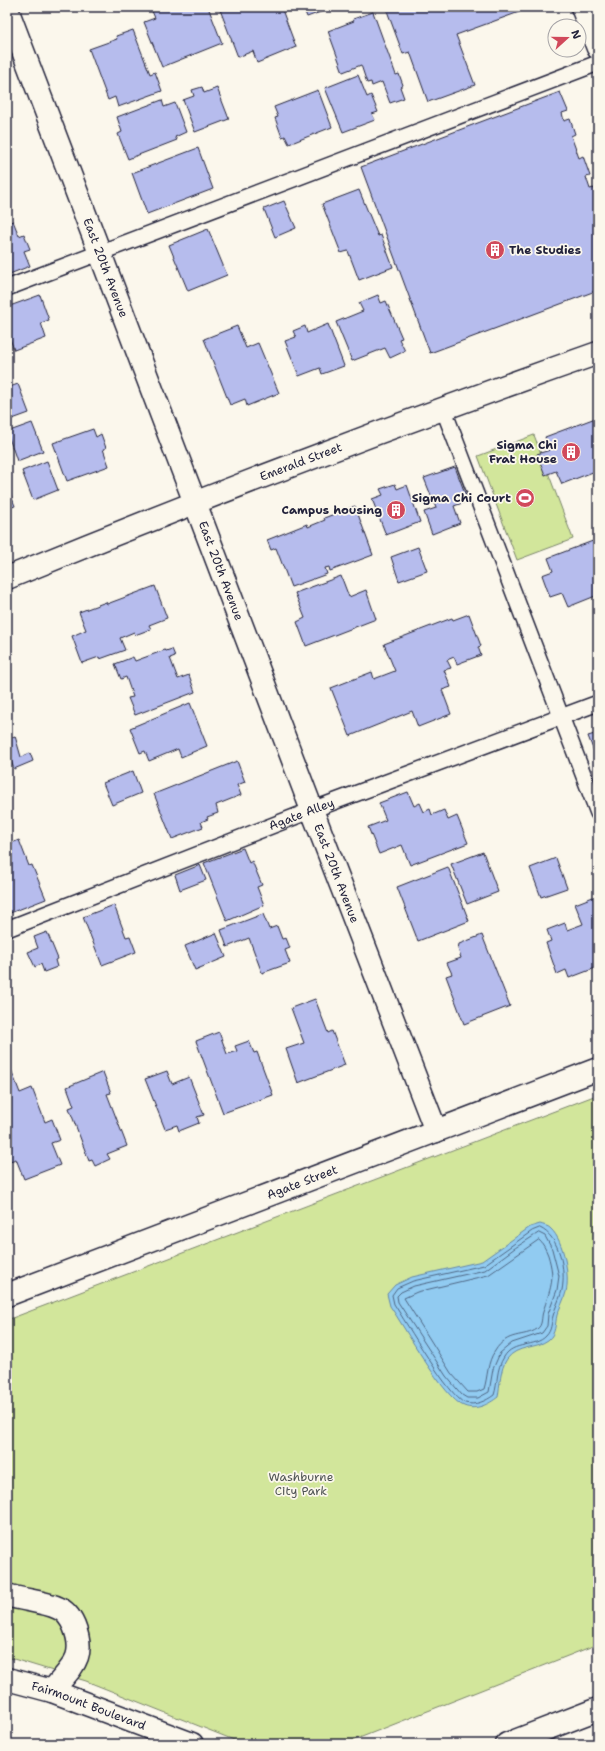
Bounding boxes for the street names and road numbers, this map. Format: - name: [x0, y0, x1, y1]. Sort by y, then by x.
- street label: East 20th Avenue: [79, 216, 132, 320]
- street label: Emerald Street: [257, 439, 344, 485]
- street label: East 20th Avenue: [195, 519, 247, 623]
- street label: Agate Alley: [267, 794, 336, 834]
- street label: East 20th Avenue: [310, 821, 363, 925]
- street label: Agate Street: [264, 1161, 340, 1203]
- street label: Fairmount Boulevard: [30, 1678, 149, 1734]

